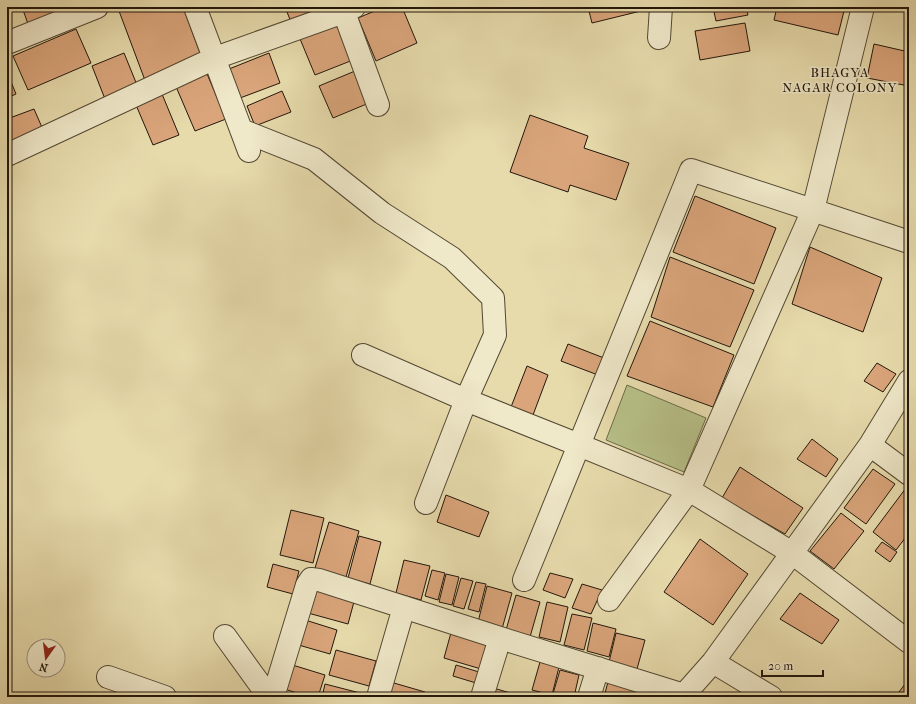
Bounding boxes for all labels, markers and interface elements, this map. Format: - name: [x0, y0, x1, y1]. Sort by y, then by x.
- district label: BHAGYA NAGAR COLONY: [782, 65, 898, 95]
- north arrow: [26, 638, 66, 678]
- scale bar: [762, 652, 823, 678]
- text: 20 m: [768, 659, 793, 673]
- text: N: [37, 660, 49, 675]

